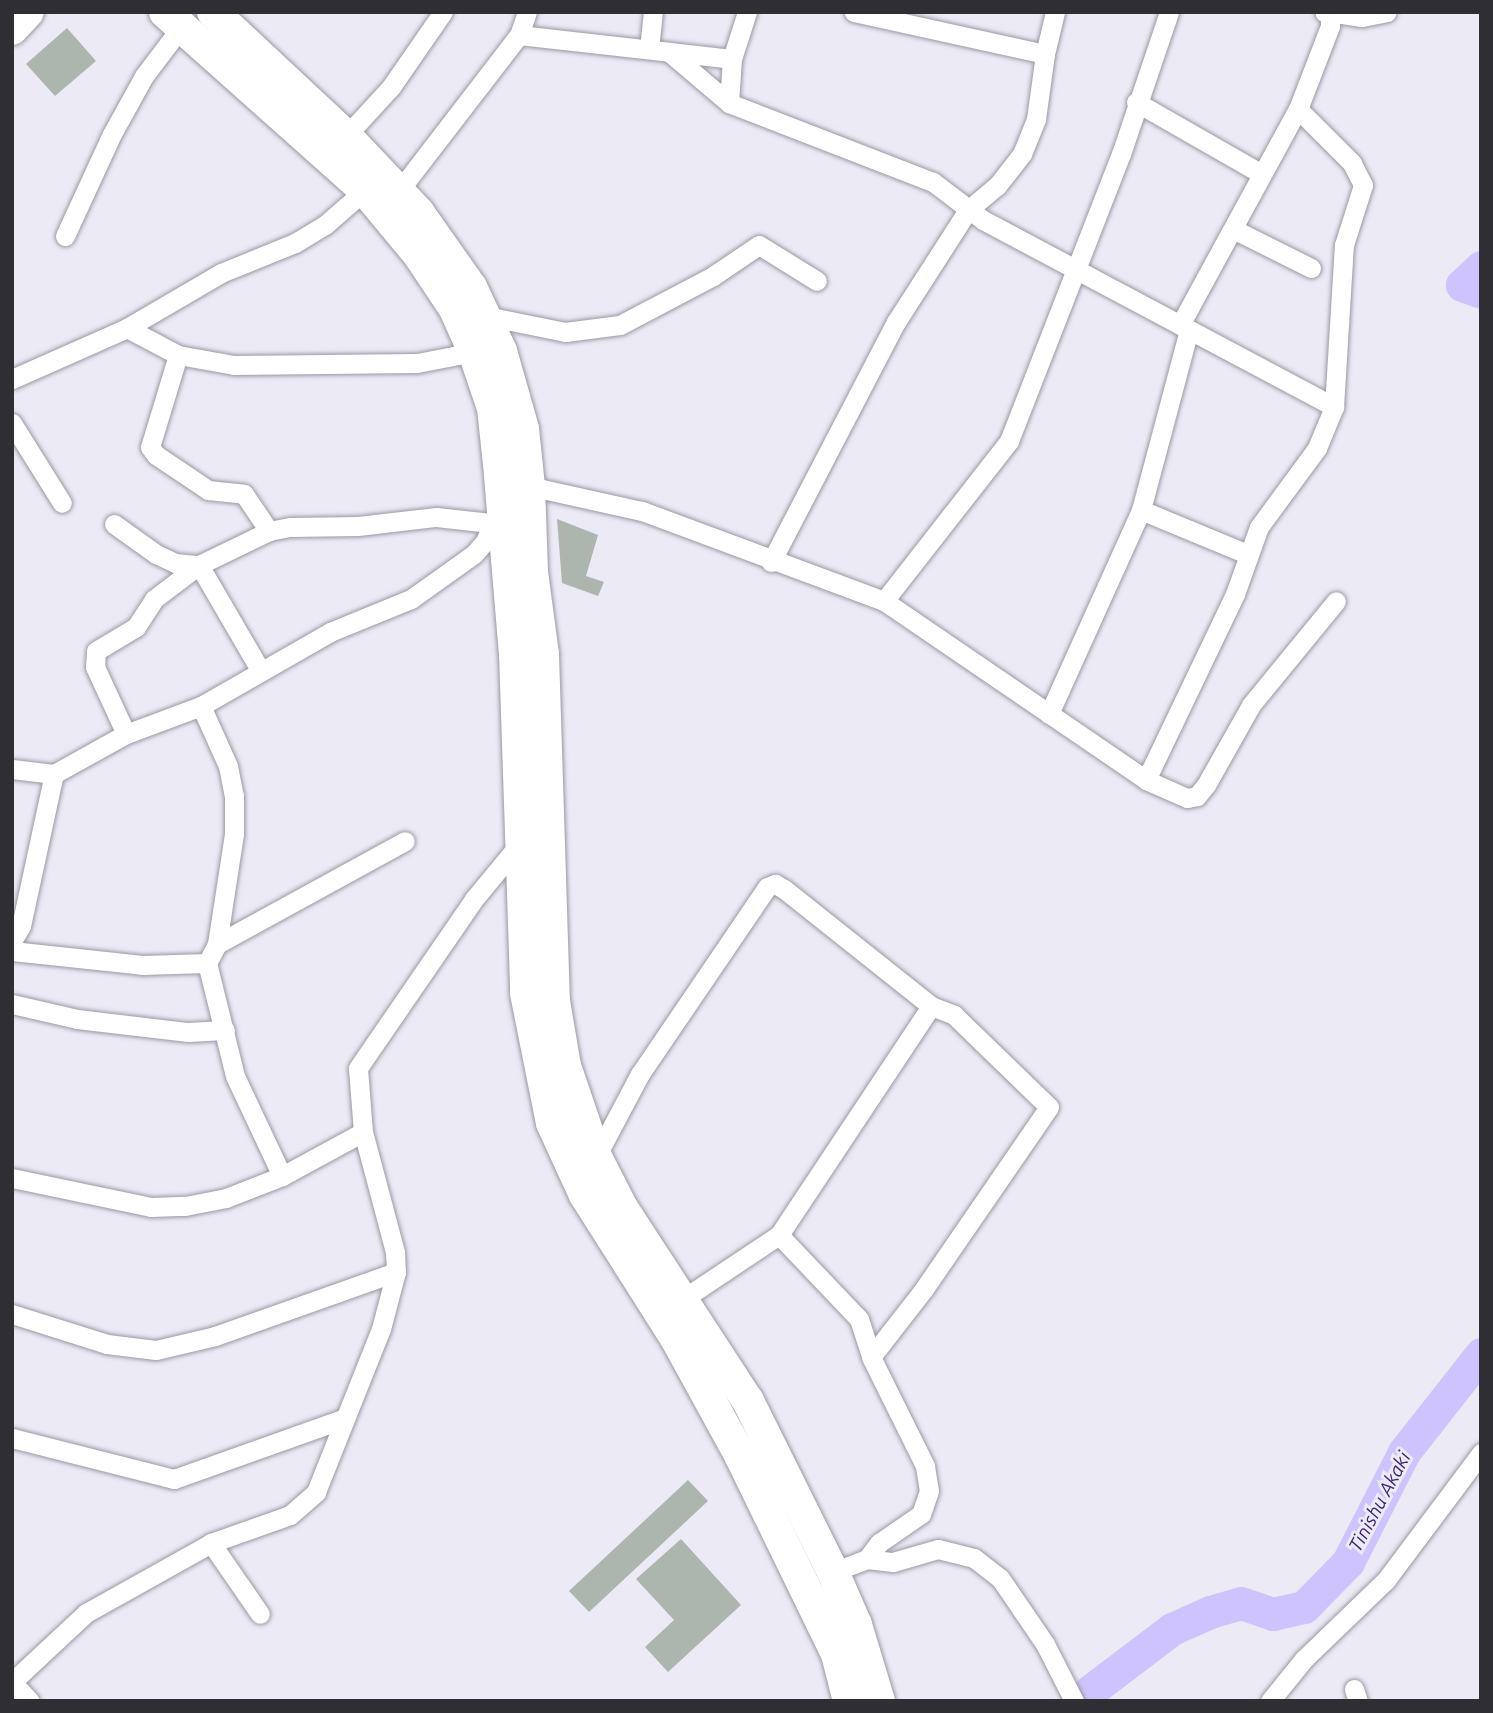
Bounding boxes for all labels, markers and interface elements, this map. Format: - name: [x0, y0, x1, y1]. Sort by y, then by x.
- water label: Tinishu Akaki: [1344, 1448, 1416, 1556]

